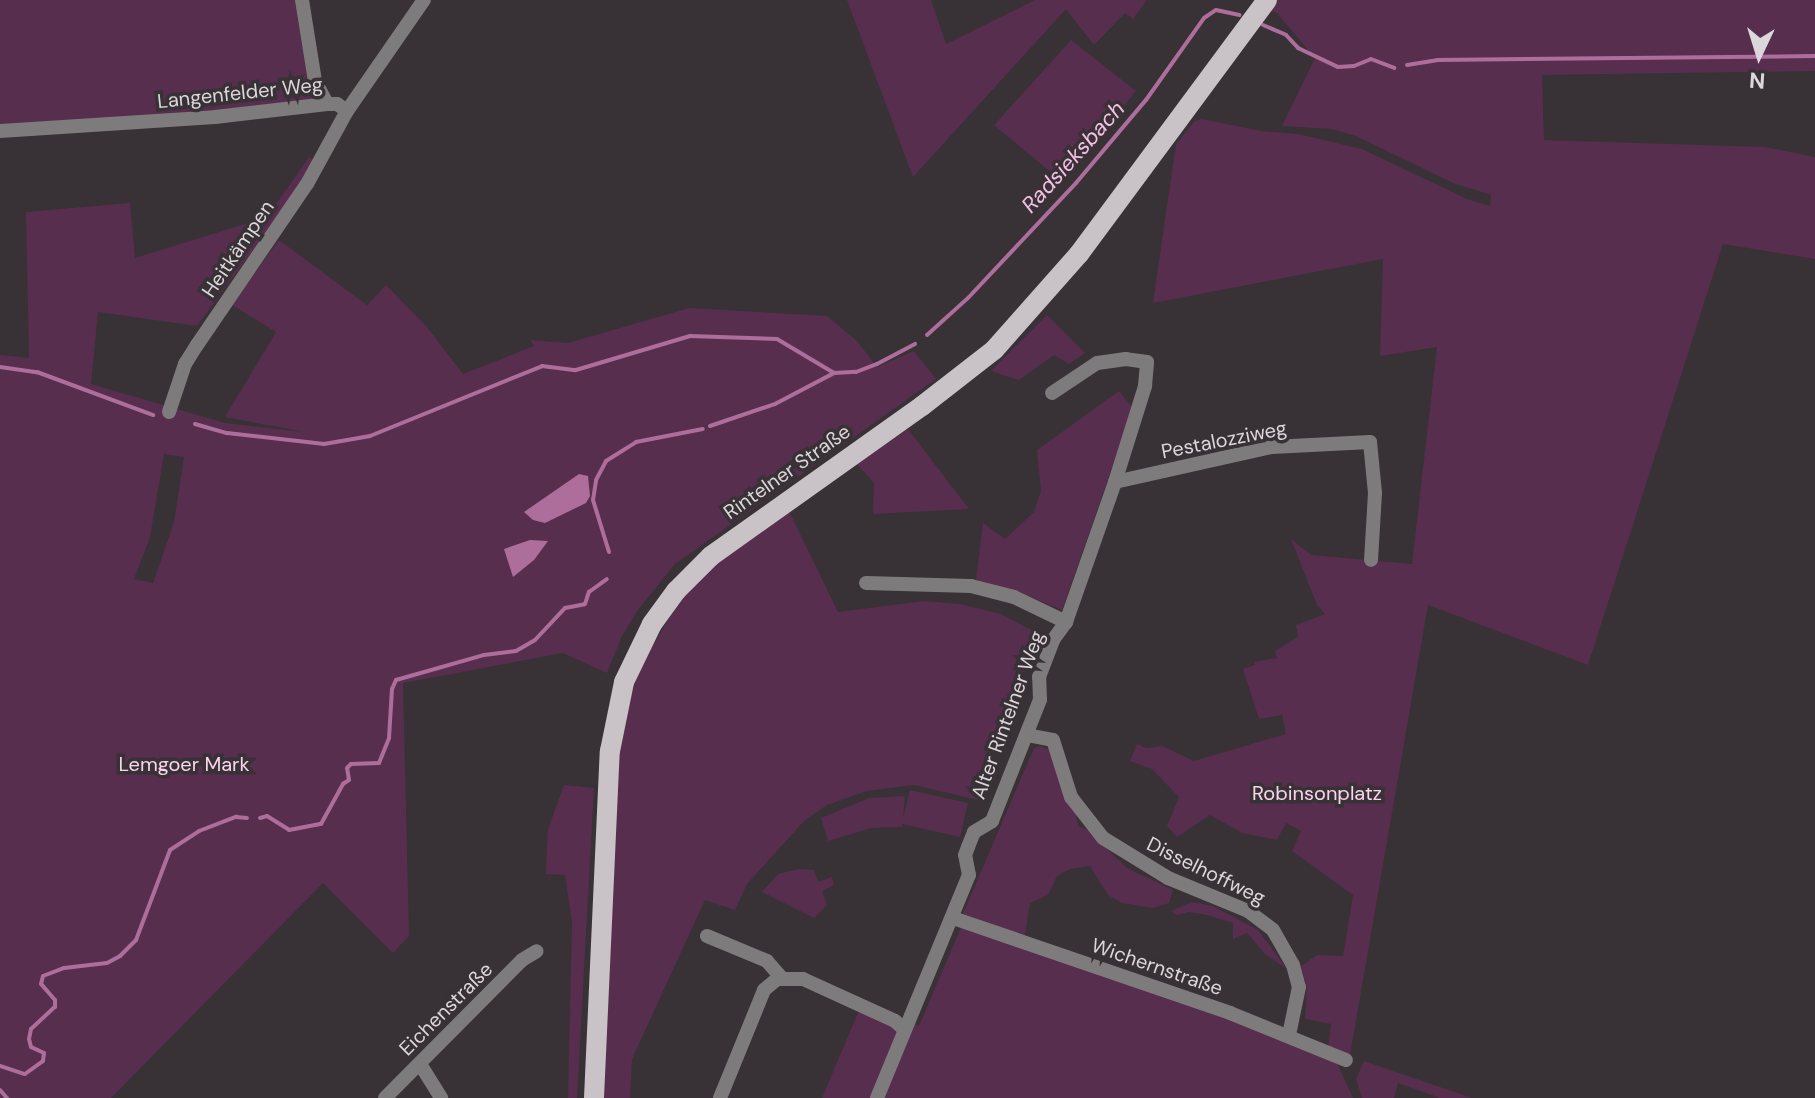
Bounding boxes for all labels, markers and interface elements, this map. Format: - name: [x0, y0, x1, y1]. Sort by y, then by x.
- north arrow: [1719, 16, 1799, 96]
- text: N: [1748, 65, 1766, 95]
- street label: Langenfelder Weg: [156, 72, 324, 114]
- water label: Radsieksbach: [1016, 96, 1130, 218]
- street label: Heitkämpen: [197, 196, 279, 302]
- street label: Pestalozziweg: [1159, 416, 1289, 464]
- street label: Rintelner Straße: [719, 419, 855, 525]
- street label: Alter Rintelner Weg: [966, 628, 1050, 802]
- park label: Lemgoer Mark: [118, 752, 250, 776]
- park label: Robinsonplatz: [1252, 781, 1382, 805]
- street label: Disselhoffweg: [1143, 832, 1269, 910]
- street label: Wichernstraße: [1088, 933, 1226, 1001]
- street label: Eichenstraße: [394, 957, 498, 1061]

